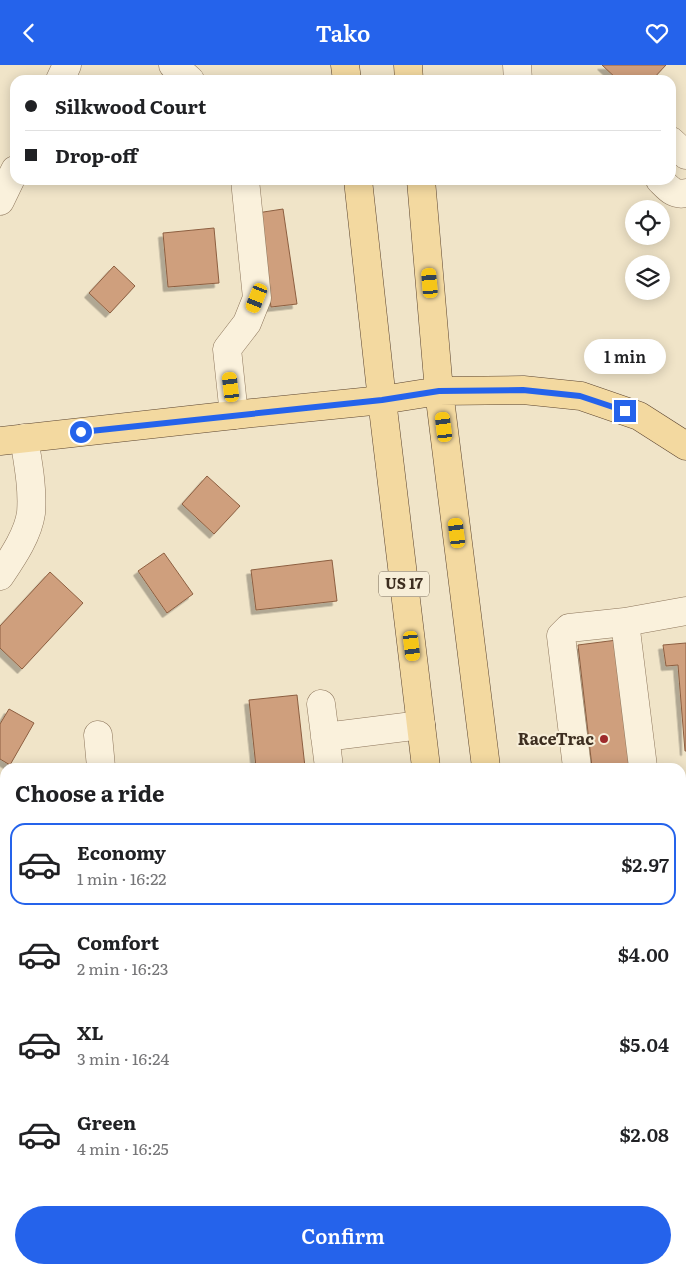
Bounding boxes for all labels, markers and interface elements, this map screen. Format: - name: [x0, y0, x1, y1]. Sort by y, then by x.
- text: Tako: [316, 16, 370, 49]
- icon: back: [15, 19, 43, 47]
- icon: heart: [643, 19, 671, 47]
- text: Silkwood Court: [55, 92, 206, 120]
- text: Drop-off: [55, 141, 138, 169]
- map controls: [625, 200, 670, 300]
- button: locate: [625, 200, 670, 245]
- button: layers: [625, 255, 670, 300]
- car: [421, 267, 438, 299]
- car: [244, 281, 269, 315]
- callout: 1 min: [584, 339, 666, 373]
- text: 1 min: [604, 344, 646, 368]
- car: [221, 371, 240, 403]
- route end: [614, 400, 636, 422]
- car: [434, 411, 453, 443]
- route start: [70, 421, 92, 443]
- car: [447, 517, 466, 549]
- road number: US 17: [379, 571, 429, 597]
- car: [402, 630, 421, 662]
- place label: RaceTrac: [518, 726, 594, 750]
- marker: RaceTrac: [598, 733, 610, 745]
- text: Choose a ride: [15, 776, 164, 809]
- text: Economy: [77, 838, 166, 866]
- icon: car: [17, 842, 62, 887]
- text: $2.97: [621, 850, 669, 878]
- text: 1 min · 16:22: [77, 866, 166, 890]
- text: Comfort: [77, 928, 159, 956]
- icon: car: [17, 932, 62, 977]
- text: $4.00: [618, 940, 669, 968]
- text: 2 min · 16:23: [77, 956, 169, 980]
- text: XL: [77, 1018, 104, 1046]
- icon: car: [17, 1022, 62, 1067]
- text: $5.04: [619, 1030, 669, 1058]
- text: 3 min · 16:24: [77, 1046, 169, 1070]
- text: Green: [77, 1108, 136, 1136]
- icon: car: [17, 1112, 62, 1157]
- text: $2.08: [619, 1120, 669, 1148]
- text: 4 min · 16:25: [77, 1136, 169, 1160]
- button: Confirm: [15, 1206, 671, 1264]

